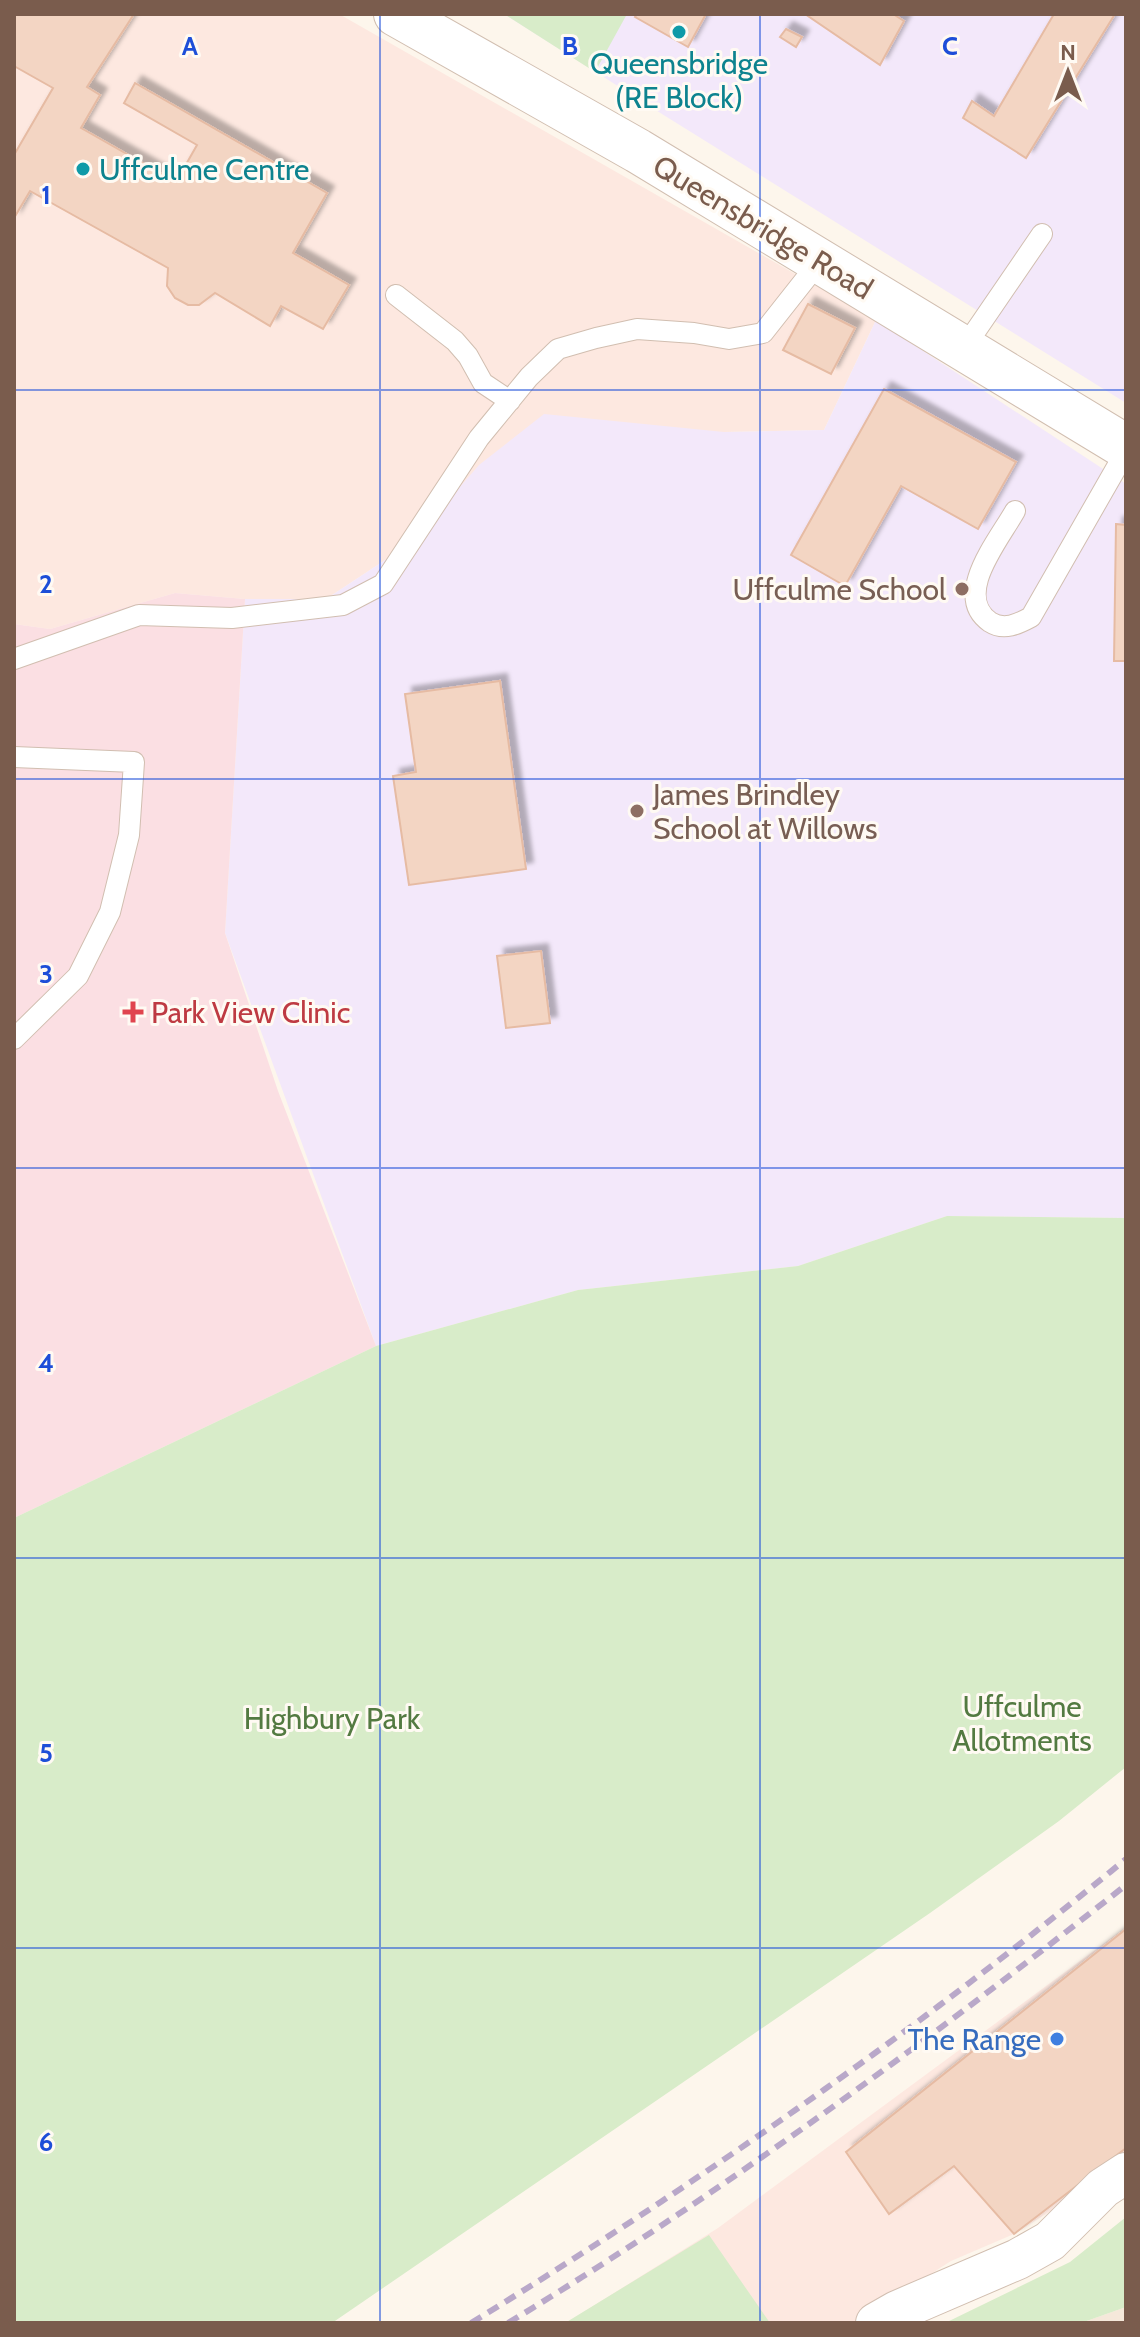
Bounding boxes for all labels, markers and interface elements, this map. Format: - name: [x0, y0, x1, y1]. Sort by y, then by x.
- marker: Queensbridge (RE Block): [670, 23, 688, 41]
- text: A: [182, 30, 199, 62]
- text: B: [562, 30, 578, 62]
- text: C: [942, 30, 958, 62]
- north arrow: [1028, 32, 1108, 112]
- text: N: [1060, 39, 1076, 66]
- place label: Queensbridge (RE Block): [590, 45, 768, 116]
- street label: Queensbridge Road: [646, 147, 880, 307]
- place label: Uffculme Centre: [99, 151, 309, 188]
- marker: Uffculme Centre: [74, 160, 92, 178]
- text: 1: [41, 179, 51, 211]
- text: 2: [39, 568, 53, 600]
- place label: Uffculme School: [733, 571, 946, 608]
- marker: Uffculme School: [953, 580, 971, 598]
- place label: James Brindley School at Willows: [652, 776, 877, 847]
- marker: James Brindley School at Willows: [628, 802, 646, 820]
- text: 3: [39, 958, 53, 990]
- place label: Park View Clinic: [151, 994, 350, 1031]
- marker: Park View Clinic: [122, 1001, 144, 1023]
- text: 4: [38, 1347, 54, 1379]
- park label: Uffculme Allotments: [952, 1688, 1092, 1759]
- park label: Highbury Park: [244, 1700, 421, 1737]
- text: 5: [39, 1737, 53, 1769]
- place label: The Range: [907, 2021, 1041, 2058]
- marker: The Range: [1048, 2030, 1066, 2048]
- text: 6: [39, 2126, 53, 2158]

